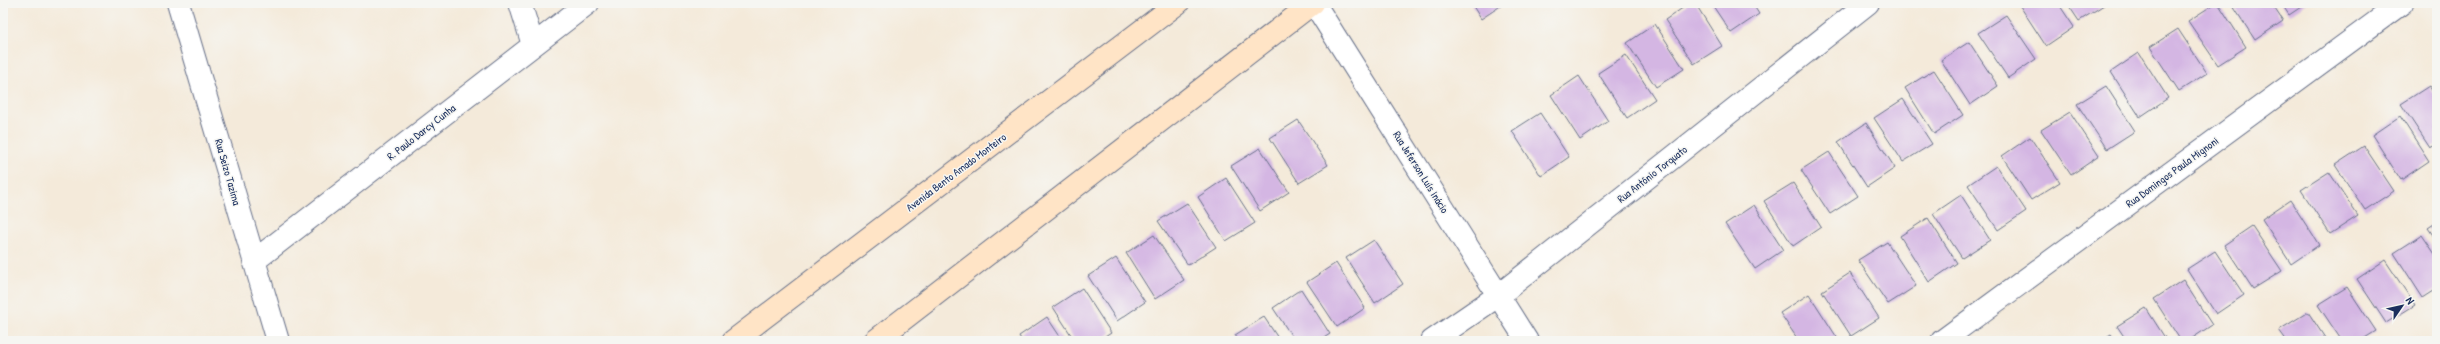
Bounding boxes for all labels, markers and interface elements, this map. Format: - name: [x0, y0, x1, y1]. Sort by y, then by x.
- street label: R. Paulo Darcy Cunha: [384, 100, 459, 163]
- street label: Rua Jeferson Luís Inácio: [1390, 128, 1452, 216]
- street label: Avenida Bento Amado Monteiro: [903, 129, 1009, 214]
- street label: Rua Domingos Paula Mignoni: [2123, 134, 2221, 210]
- street label: Rua Seizo Tazima: [212, 137, 244, 207]
- street label: Rua Antônio Torquato: [1614, 142, 1690, 206]
- north arrow: [2382, 286, 2422, 326]
- text: N: [2403, 294, 2418, 307]

